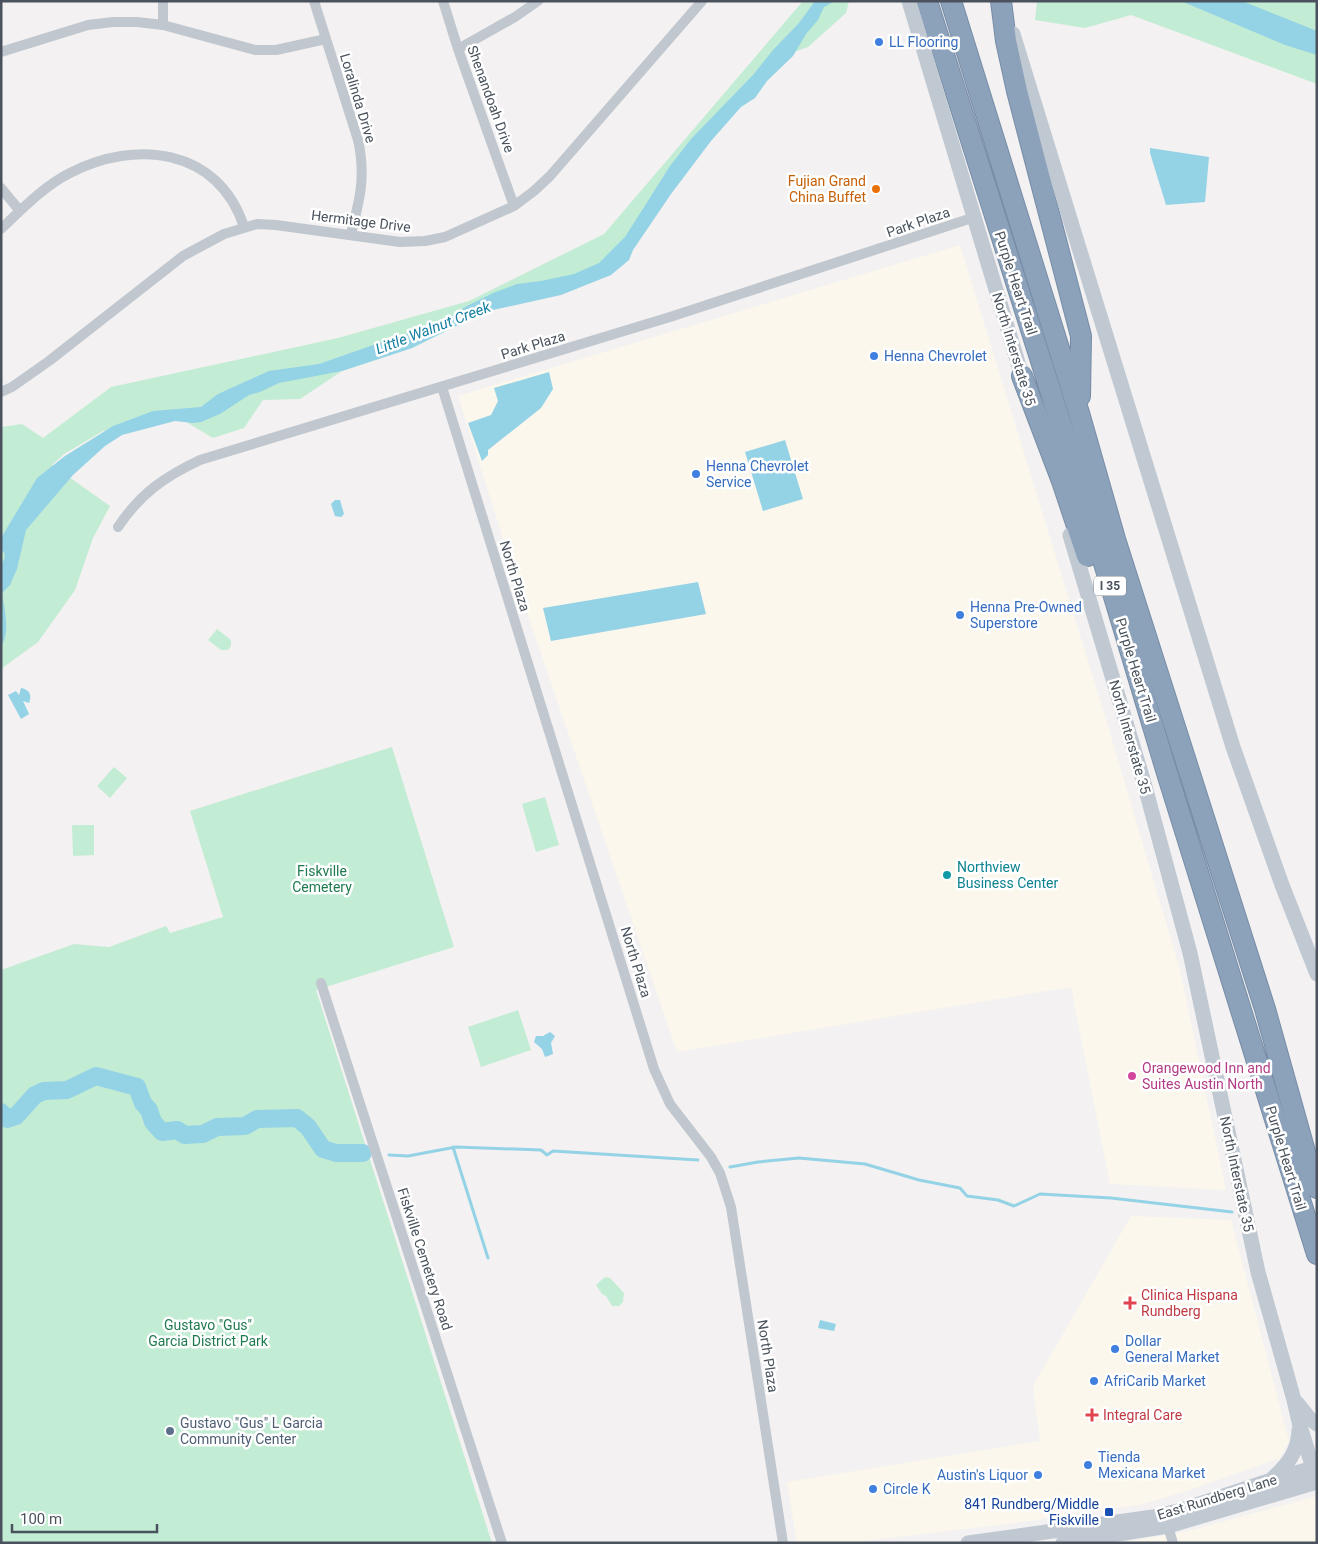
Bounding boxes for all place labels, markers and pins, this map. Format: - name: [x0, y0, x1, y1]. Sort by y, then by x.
- place label: LL Flooring: [889, 34, 958, 50]
- marker: LL Flooring: [873, 36, 885, 48]
- place label: Fujian Grand China Buffet: [788, 173, 866, 205]
- marker: Fujian Grand China Buffet: [870, 183, 882, 195]
- place label: Henna Chevrolet: [884, 348, 987, 364]
- marker: Henna Chevrolet: [868, 350, 880, 362]
- place label: Henna Chevrolet Service: [706, 458, 809, 490]
- marker: Henna Chevrolet Service: [690, 468, 702, 480]
- place label: Henna Pre-Owned Superstore: [970, 599, 1082, 631]
- marker: Henna Pre-Owned Superstore: [954, 609, 966, 621]
- place label: Northview Business Center: [957, 859, 1058, 891]
- marker: Northview Business Center: [941, 869, 953, 881]
- place label: Orangewood Inn and Suites Austin North: [1142, 1060, 1271, 1092]
- marker: Orangewood Inn and Suites Austin North: [1126, 1070, 1138, 1082]
- place label: Clinica Hispana Rundberg: [1141, 1287, 1238, 1319]
- marker: Clinica Hispana Rundberg: [1123, 1296, 1137, 1310]
- place label: Dollar General Market: [1125, 1333, 1220, 1365]
- marker: Dollar General Market: [1109, 1343, 1121, 1355]
- place label: AfriCarib Market: [1104, 1373, 1206, 1389]
- marker: AfriCarib Market: [1088, 1375, 1100, 1387]
- place label: Integral Care: [1103, 1407, 1182, 1423]
- marker: Integral Care: [1085, 1408, 1099, 1422]
- place label: Gustavo "Gus" L Garcia Community Center: [180, 1415, 323, 1447]
- marker: Gustavo "Gus" L Garcia Community Center: [164, 1425, 176, 1437]
- place label: Tienda Mexicana Market: [1098, 1449, 1206, 1481]
- marker: Tienda Mexicana Market: [1082, 1459, 1094, 1471]
- place label: Austin's Liquor: [937, 1467, 1028, 1483]
- marker: Austin's Liquor: [1032, 1469, 1044, 1481]
- place label: Circle K: [883, 1481, 931, 1497]
- marker: Circle K: [867, 1483, 879, 1495]
- place label: 841 Rundberg/Middle Fiskville: [964, 1496, 1099, 1528]
- marker: 841 Rundberg/Middle Fiskville: [1103, 1506, 1115, 1518]

